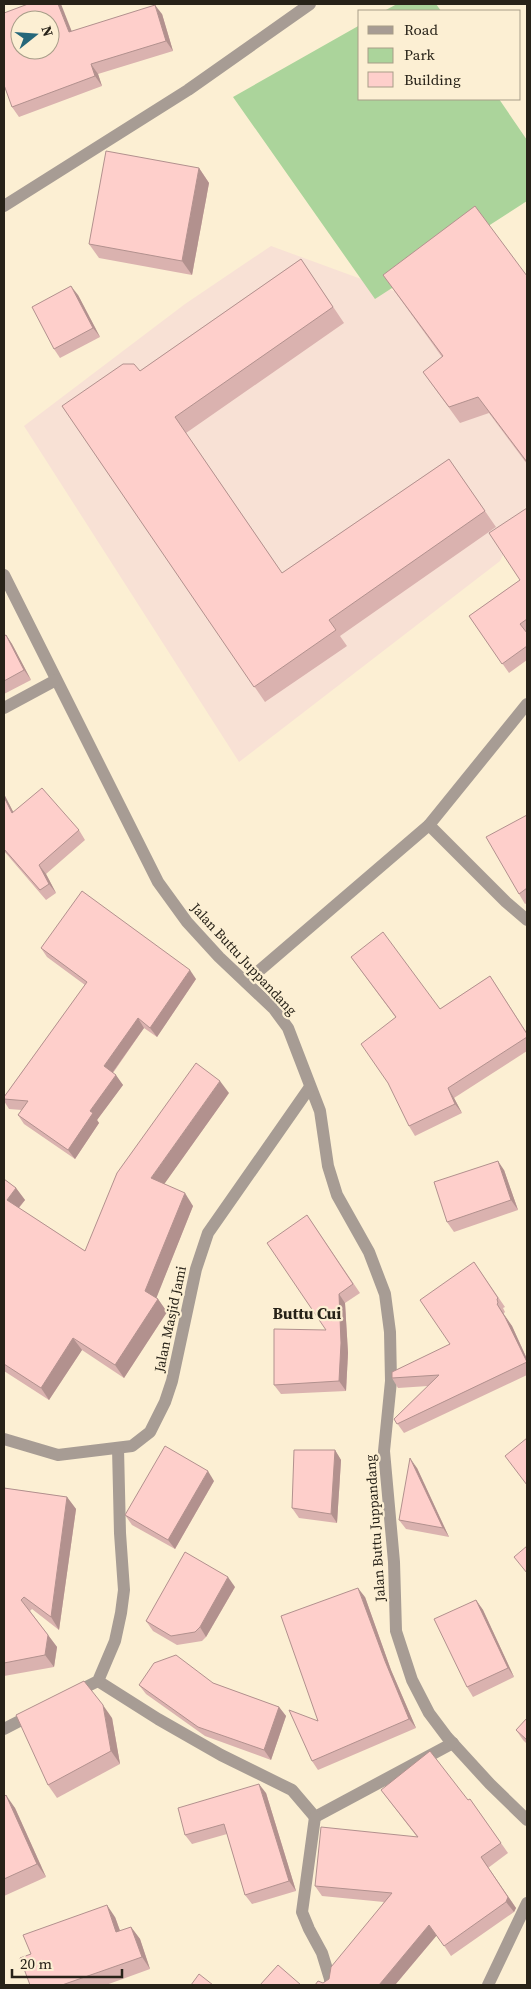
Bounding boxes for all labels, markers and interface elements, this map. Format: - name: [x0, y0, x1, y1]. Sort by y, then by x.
- north arrow: [10, 10, 60, 60]
- legend: [358, 10, 521, 100]
- text: Road: [404, 19, 438, 40]
- text: N: [36, 23, 58, 39]
- text: Park: [404, 44, 436, 65]
- text: Building: [404, 69, 461, 90]
- street label: Jalan Buttu Juppandang: [186, 898, 302, 1020]
- street label: Jalan Masjid Jami: [149, 1264, 191, 1375]
- district label: Buttu Cui: [273, 1302, 341, 1324]
- street label: Jalan Buttu Juppandang: [360, 1454, 390, 1603]
- scale bar: [12, 1946, 122, 1978]
- text: 20 m: [20, 1953, 52, 1974]

